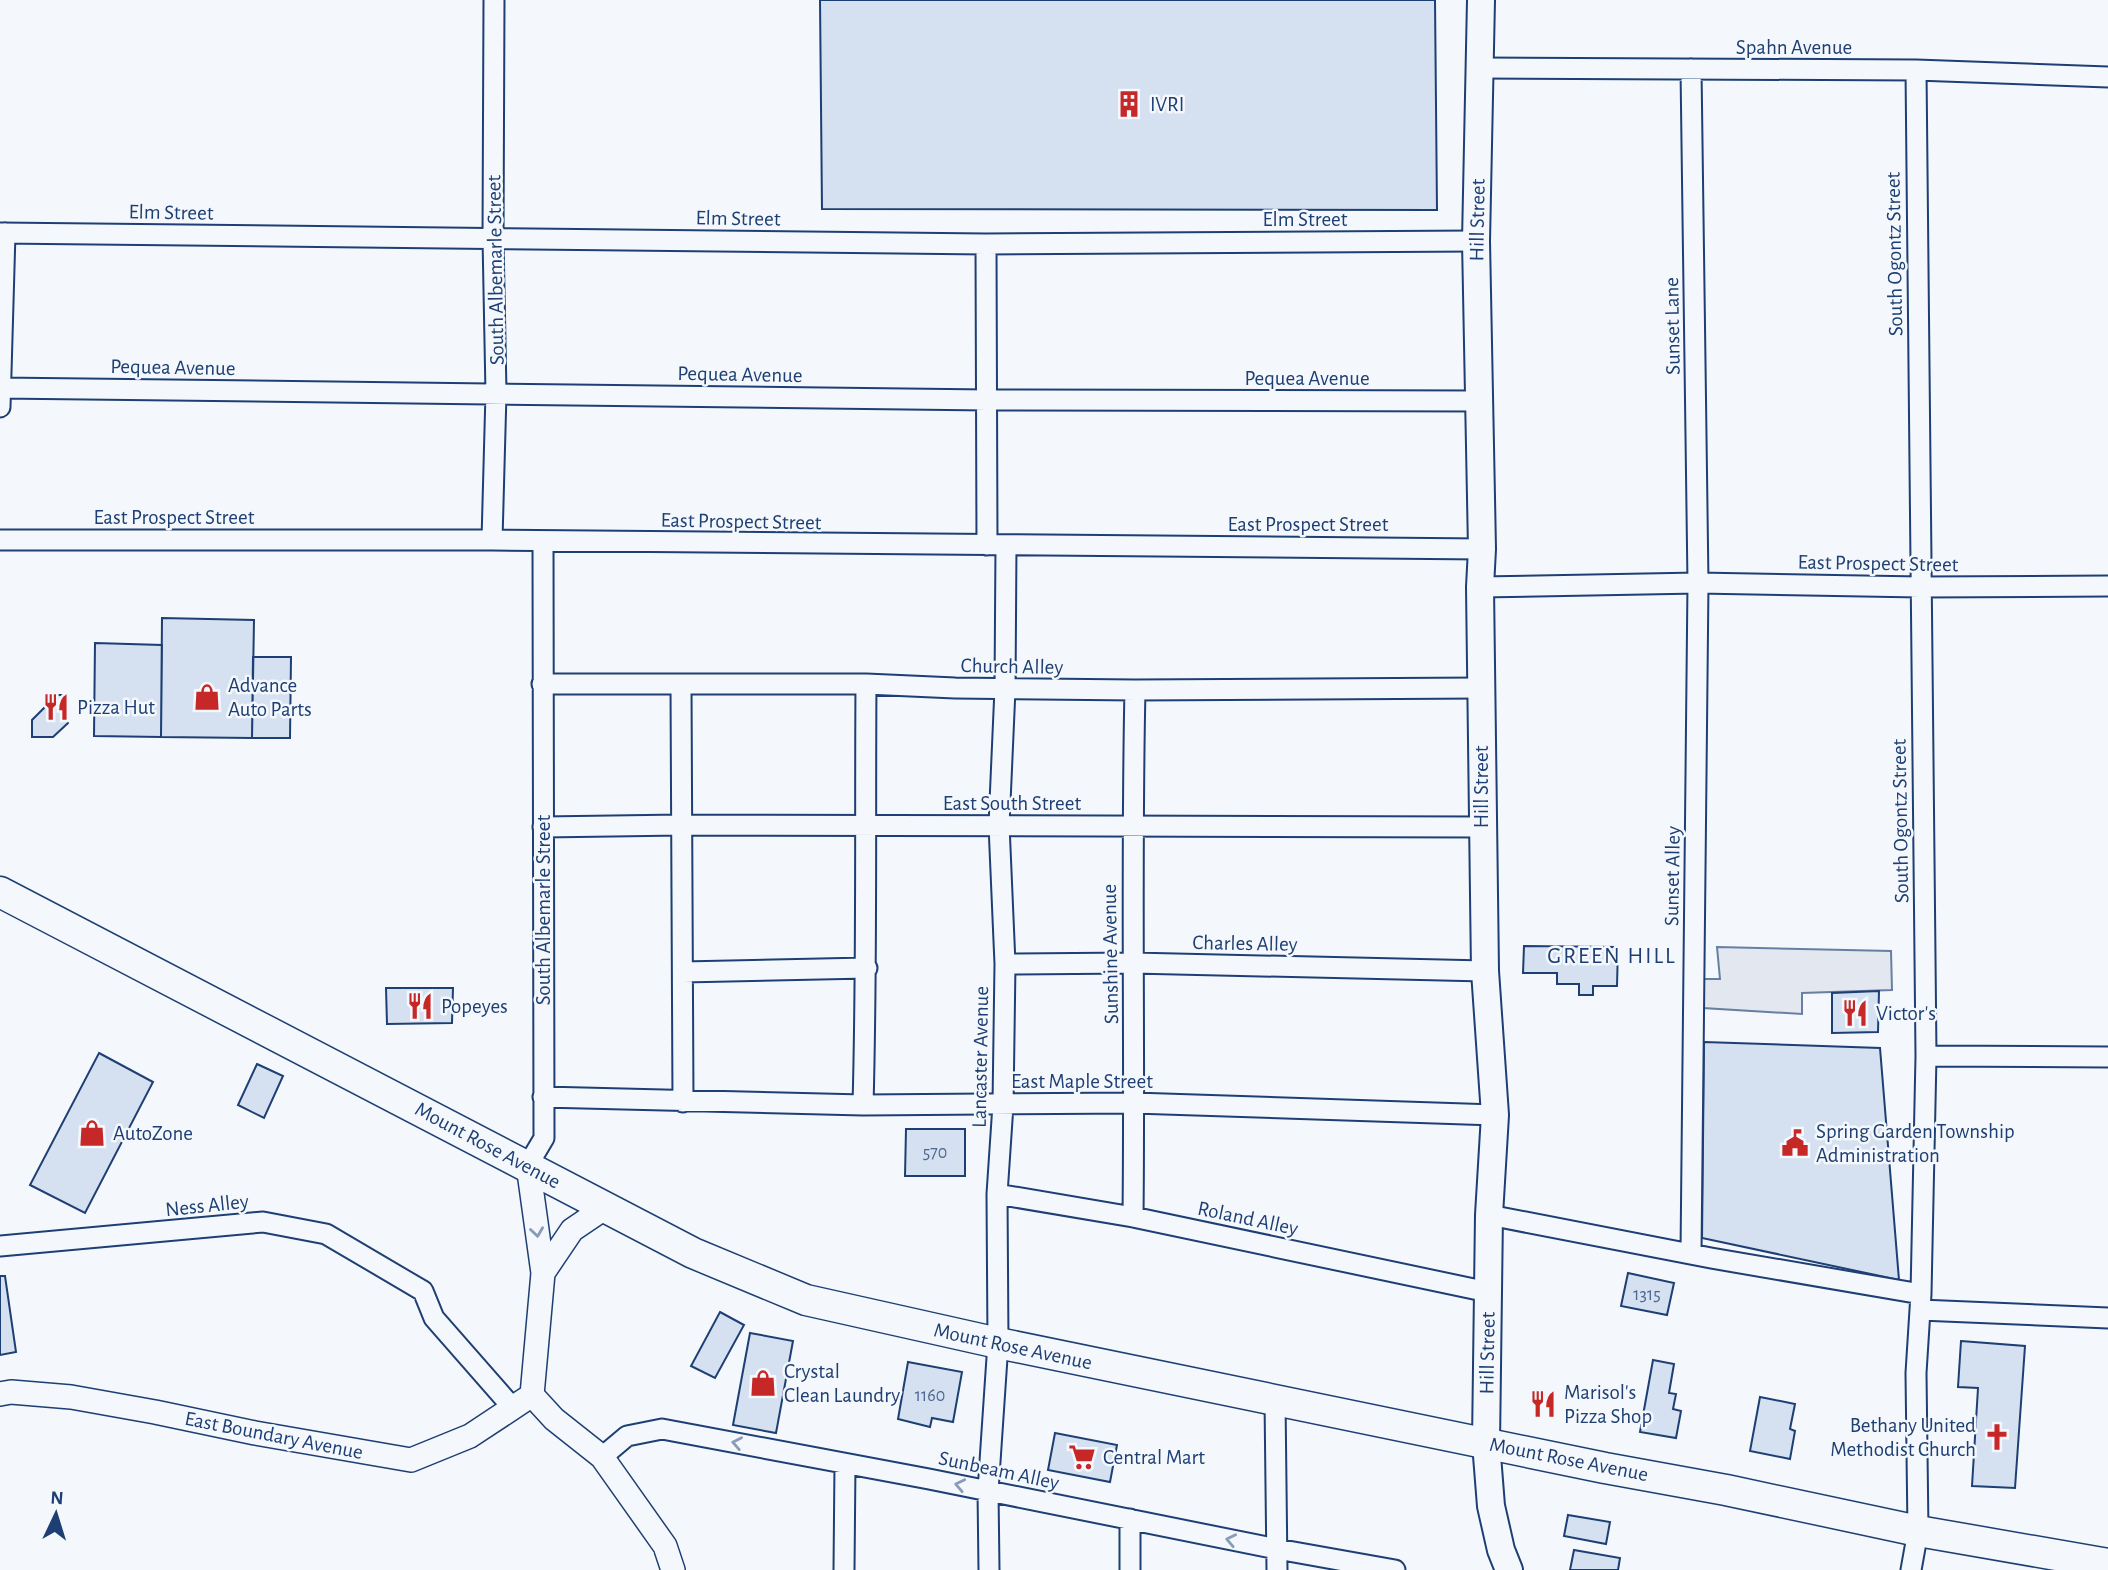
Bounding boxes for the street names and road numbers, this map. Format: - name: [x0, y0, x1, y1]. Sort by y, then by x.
- street label: Spahn Avenue: [1736, 37, 1852, 58]
- street label: South Ogontz Street: [1883, 171, 1906, 336]
- street label: South Albemarle Street: [483, 174, 508, 365]
- street label: Hill Street: [1466, 178, 1489, 262]
- street label: Elm Street: [128, 201, 214, 224]
- street label: Elm Street: [695, 207, 781, 230]
- street label: Elm Street: [1263, 209, 1348, 230]
- street label: Sunset Lane: [1661, 277, 1684, 375]
- street label: Pequea Avenue: [110, 356, 236, 379]
- street label: Pequea Avenue: [677, 363, 803, 386]
- street label: Pequea Avenue: [1244, 368, 1370, 389]
- street label: East Prospect Street: [94, 507, 255, 528]
- street label: East Prospect Street: [660, 510, 822, 533]
- street label: East Prospect Street: [1228, 514, 1389, 535]
- street label: East Prospect Street: [1797, 552, 1959, 575]
- street label: Church Alley: [960, 655, 1064, 678]
- street label: South Ogontz Street: [1889, 738, 1912, 903]
- street label: Hill Street: [1471, 745, 1492, 828]
- street label: East South Street: [943, 793, 1081, 814]
- street label: South Albemarle Street: [533, 815, 554, 1005]
- street label: Sunset Alley: [1661, 826, 1684, 926]
- street label: Sunshine Avenue: [1099, 884, 1122, 1024]
- street label: Charles Alley: [1192, 932, 1298, 955]
- street label: Lancaster Avenue: [969, 986, 992, 1128]
- street label: East Maple Street: [1011, 1071, 1153, 1092]
- street label: Mount Rose Avenue: [412, 1098, 564, 1193]
- street label: Ness Alley: [164, 1191, 250, 1220]
- street label: Roland Alley: [1196, 1198, 1300, 1239]
- street label: Hill Street: [1476, 1311, 1499, 1395]
- street label: Mount Rose Avenue: [932, 1319, 1094, 1374]
- street label: East Boundary Avenue: [183, 1408, 365, 1463]
- street label: Mount Rose Avenue: [1488, 1434, 1650, 1485]
- street label: Sunbeam Alley: [937, 1447, 1061, 1494]

